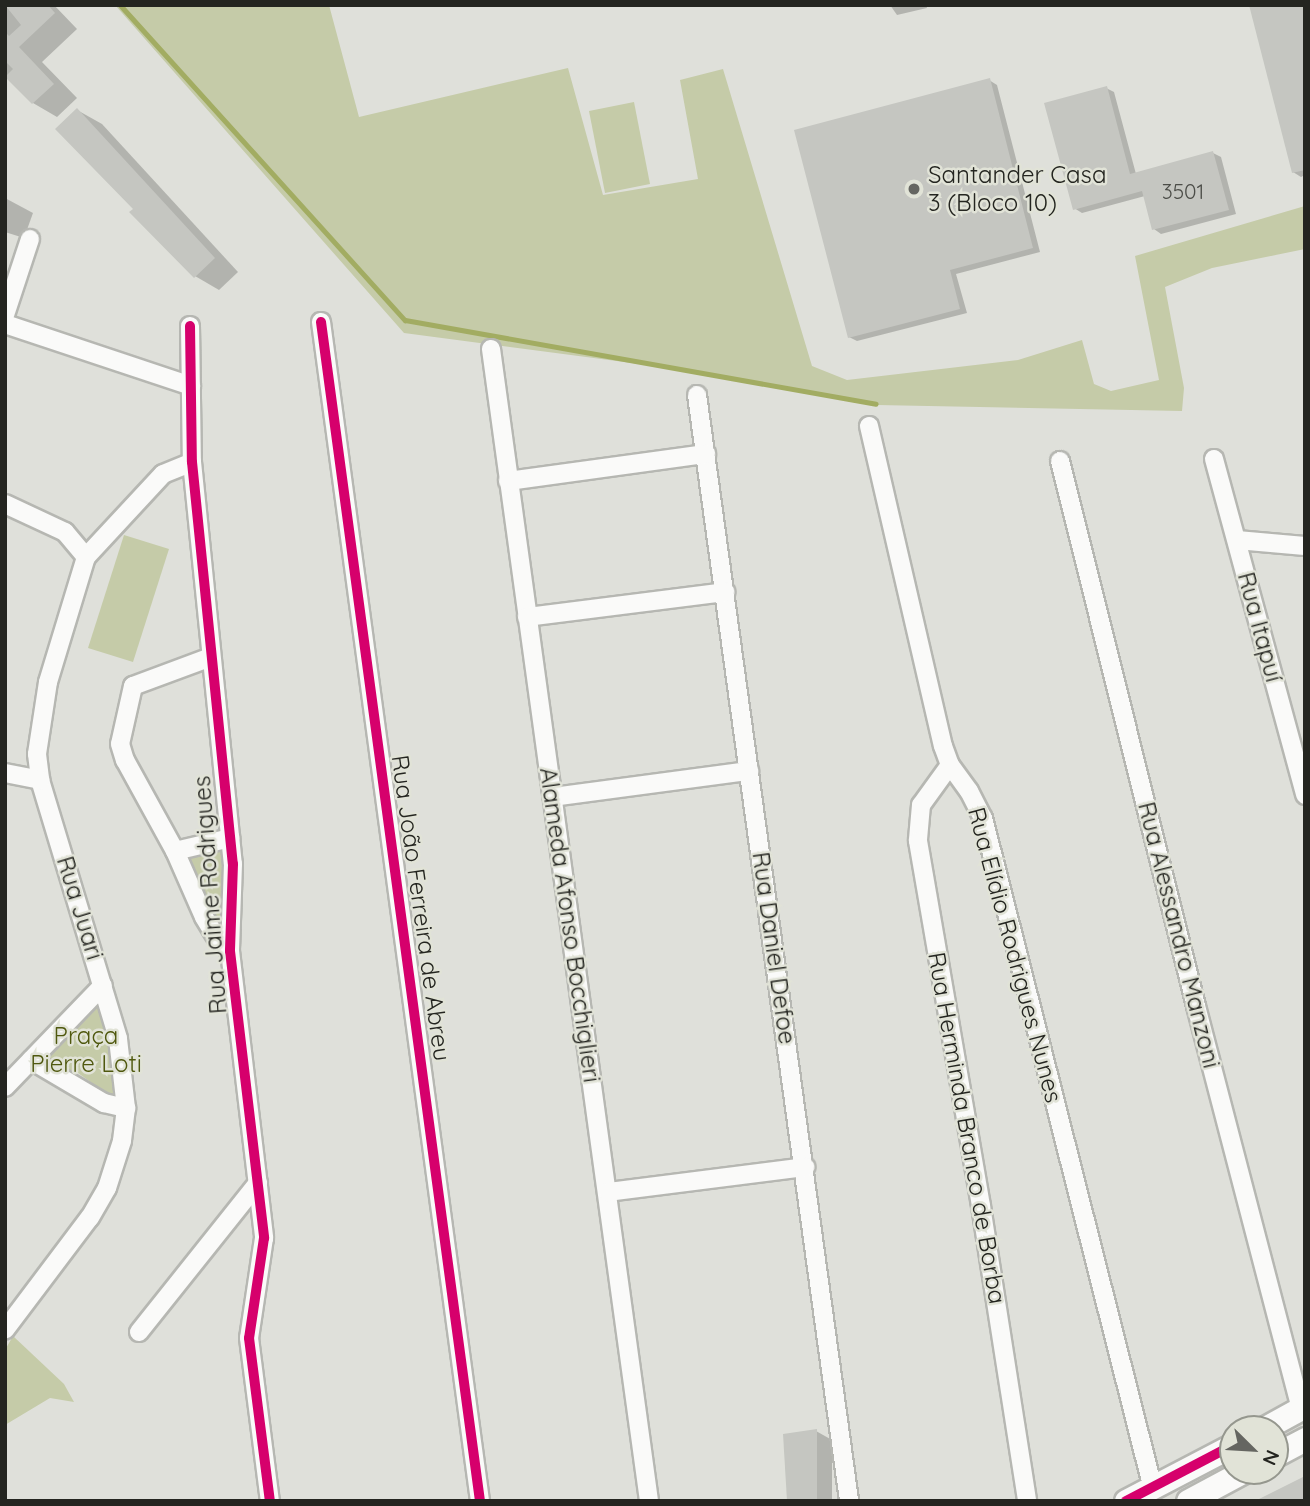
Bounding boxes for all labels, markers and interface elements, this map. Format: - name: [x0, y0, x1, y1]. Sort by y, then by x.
- place label: Santander Casa 3 (Bloco 10): [928, 161, 1107, 217]
- house number: 3501: [1162, 178, 1204, 204]
- marker: Santander Casa 3 (Bloco 10): [906, 181, 922, 197]
- street label: Rua Itapuí: [1232, 569, 1288, 685]
- street label: Rua João Ferreira de Abreu: [385, 753, 457, 1063]
- street label: Alameda Afonso Bocchiglieri: [534, 766, 606, 1084]
- street label: Rua Jaime Rodrigues: [187, 775, 233, 1015]
- street label: Rua Alessandro Manzoni: [1132, 799, 1226, 1071]
- street label: Rua Elídio Rodrigues Nunes: [962, 804, 1068, 1106]
- street label: Rua Daniel Defoe: [746, 850, 802, 1046]
- street label: Rua Juari: [51, 853, 109, 963]
- street label: Rua Herminda Branco de Borba: [922, 950, 1012, 1306]
- park label: Praça Pierre Loti: [30, 1022, 142, 1078]
- north arrow: [1219, 1415, 1289, 1485]
- text: N: [1258, 1446, 1285, 1469]

